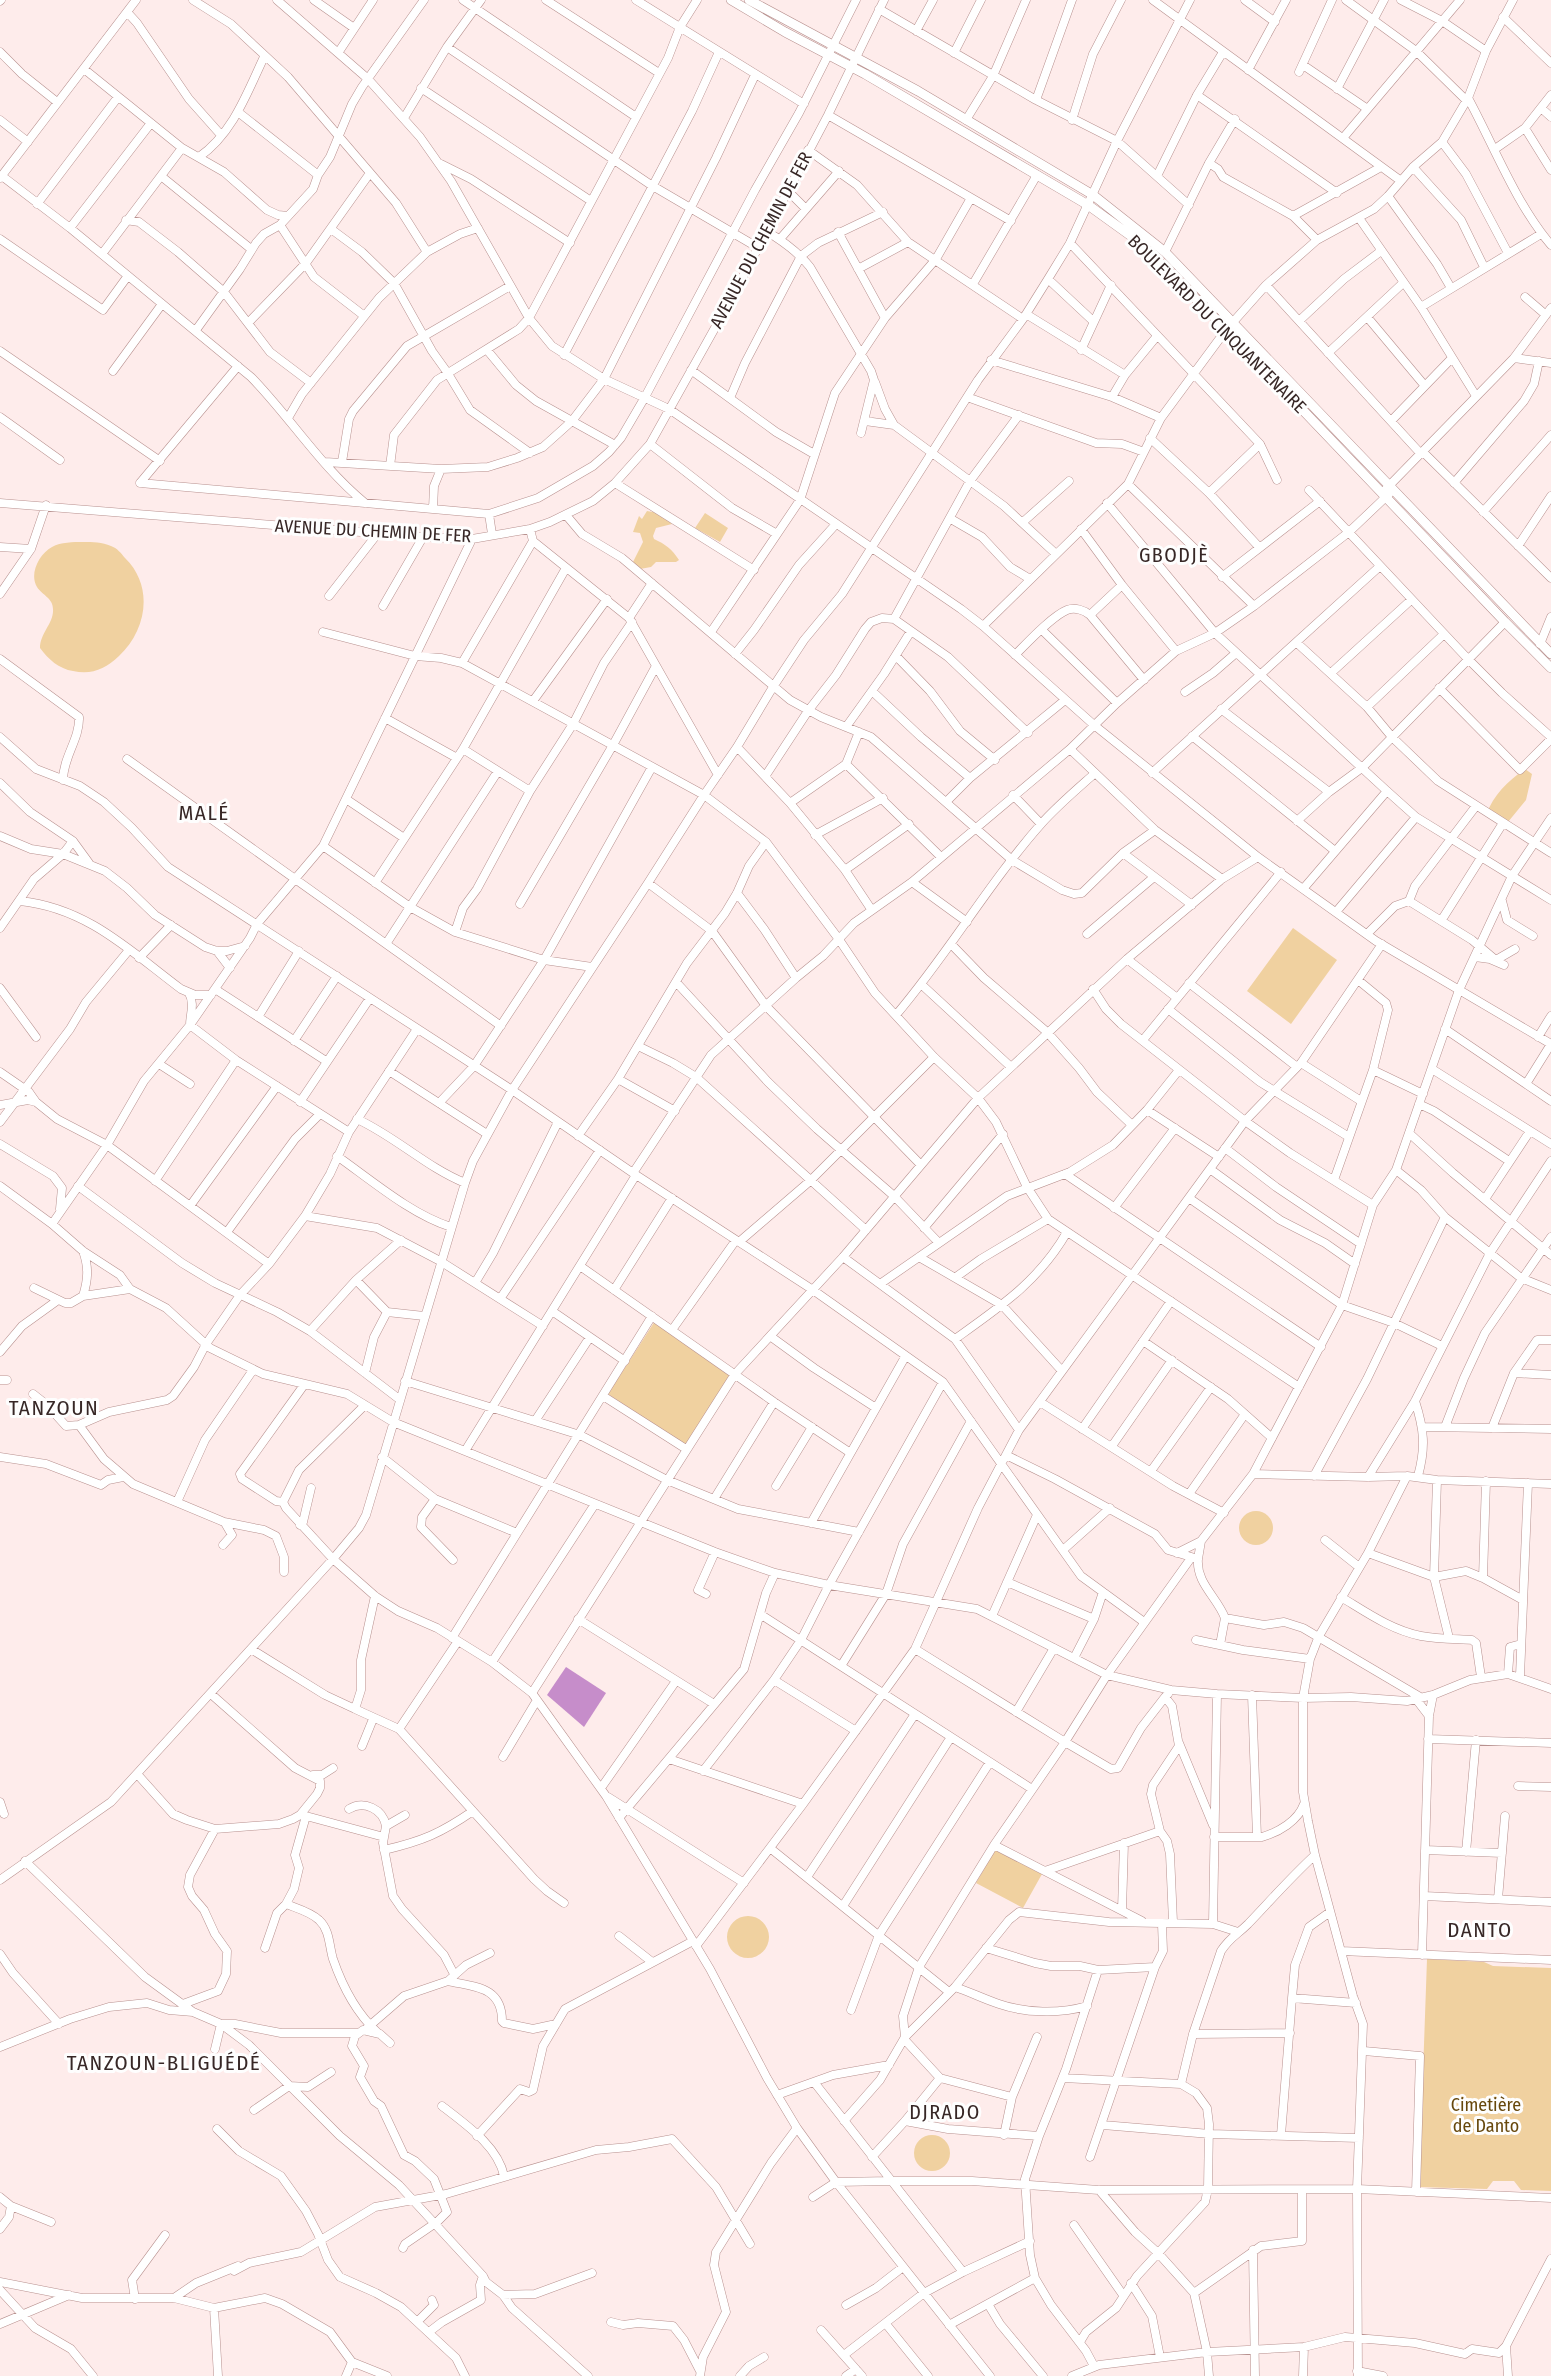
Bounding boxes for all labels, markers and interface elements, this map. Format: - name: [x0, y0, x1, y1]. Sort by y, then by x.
- street label: AVENUE DU CHEMIN DE FER: [705, 148, 817, 332]
- street label: BOULEVARD DU CINQUANTENAIRE: [1123, 230, 1311, 418]
- street label: AVENUE DU CHEMIN DE FER: [274, 515, 472, 547]
- district label: GBODJÈ: [1139, 543, 1209, 567]
- district label: MALÉ: [178, 800, 230, 826]
- district label: TANZOUN: [9, 1395, 99, 1421]
- district label: DANTO: [1447, 1917, 1513, 1943]
- district label: TANZOUN-BLIGUÉDÉ: [67, 2050, 261, 2076]
- park label: Cimetière de Danto: [1451, 2094, 1521, 2137]
- district label: DJRADO: [909, 2100, 981, 2124]

